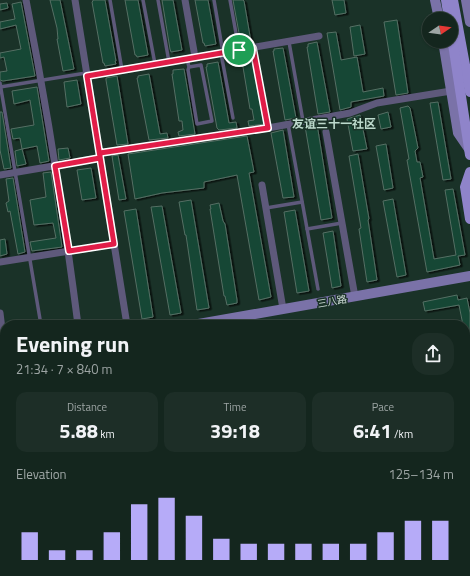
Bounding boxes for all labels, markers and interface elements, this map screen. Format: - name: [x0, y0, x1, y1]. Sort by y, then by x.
- north arrow: [422, 12, 458, 48]
- map controls: [422, 12, 458, 48]
- pin: [222, 33, 256, 67]
- icon: arrive: [228, 39, 250, 61]
- district label: 友谊三十一社区: [292, 114, 376, 133]
- street label: 三八路: [316, 292, 348, 311]
- text: Evening run: [16, 327, 129, 361]
- button: share: [412, 333, 454, 375]
- text: 21:34 · 7 × 840 m: [16, 359, 112, 379]
- text: Distance: [67, 399, 107, 415]
- text: Time: [224, 399, 246, 415]
- text: Pace: [372, 399, 394, 415]
- text: 5.88: [59, 415, 98, 446]
- text: 39:18: [210, 415, 260, 446]
- text: 6:41: [353, 415, 392, 446]
- text: km: [98, 426, 115, 442]
- text: /km: [392, 426, 413, 442]
- text: Elevation: [16, 464, 67, 484]
- text: 125–134 m: [388, 464, 454, 484]

